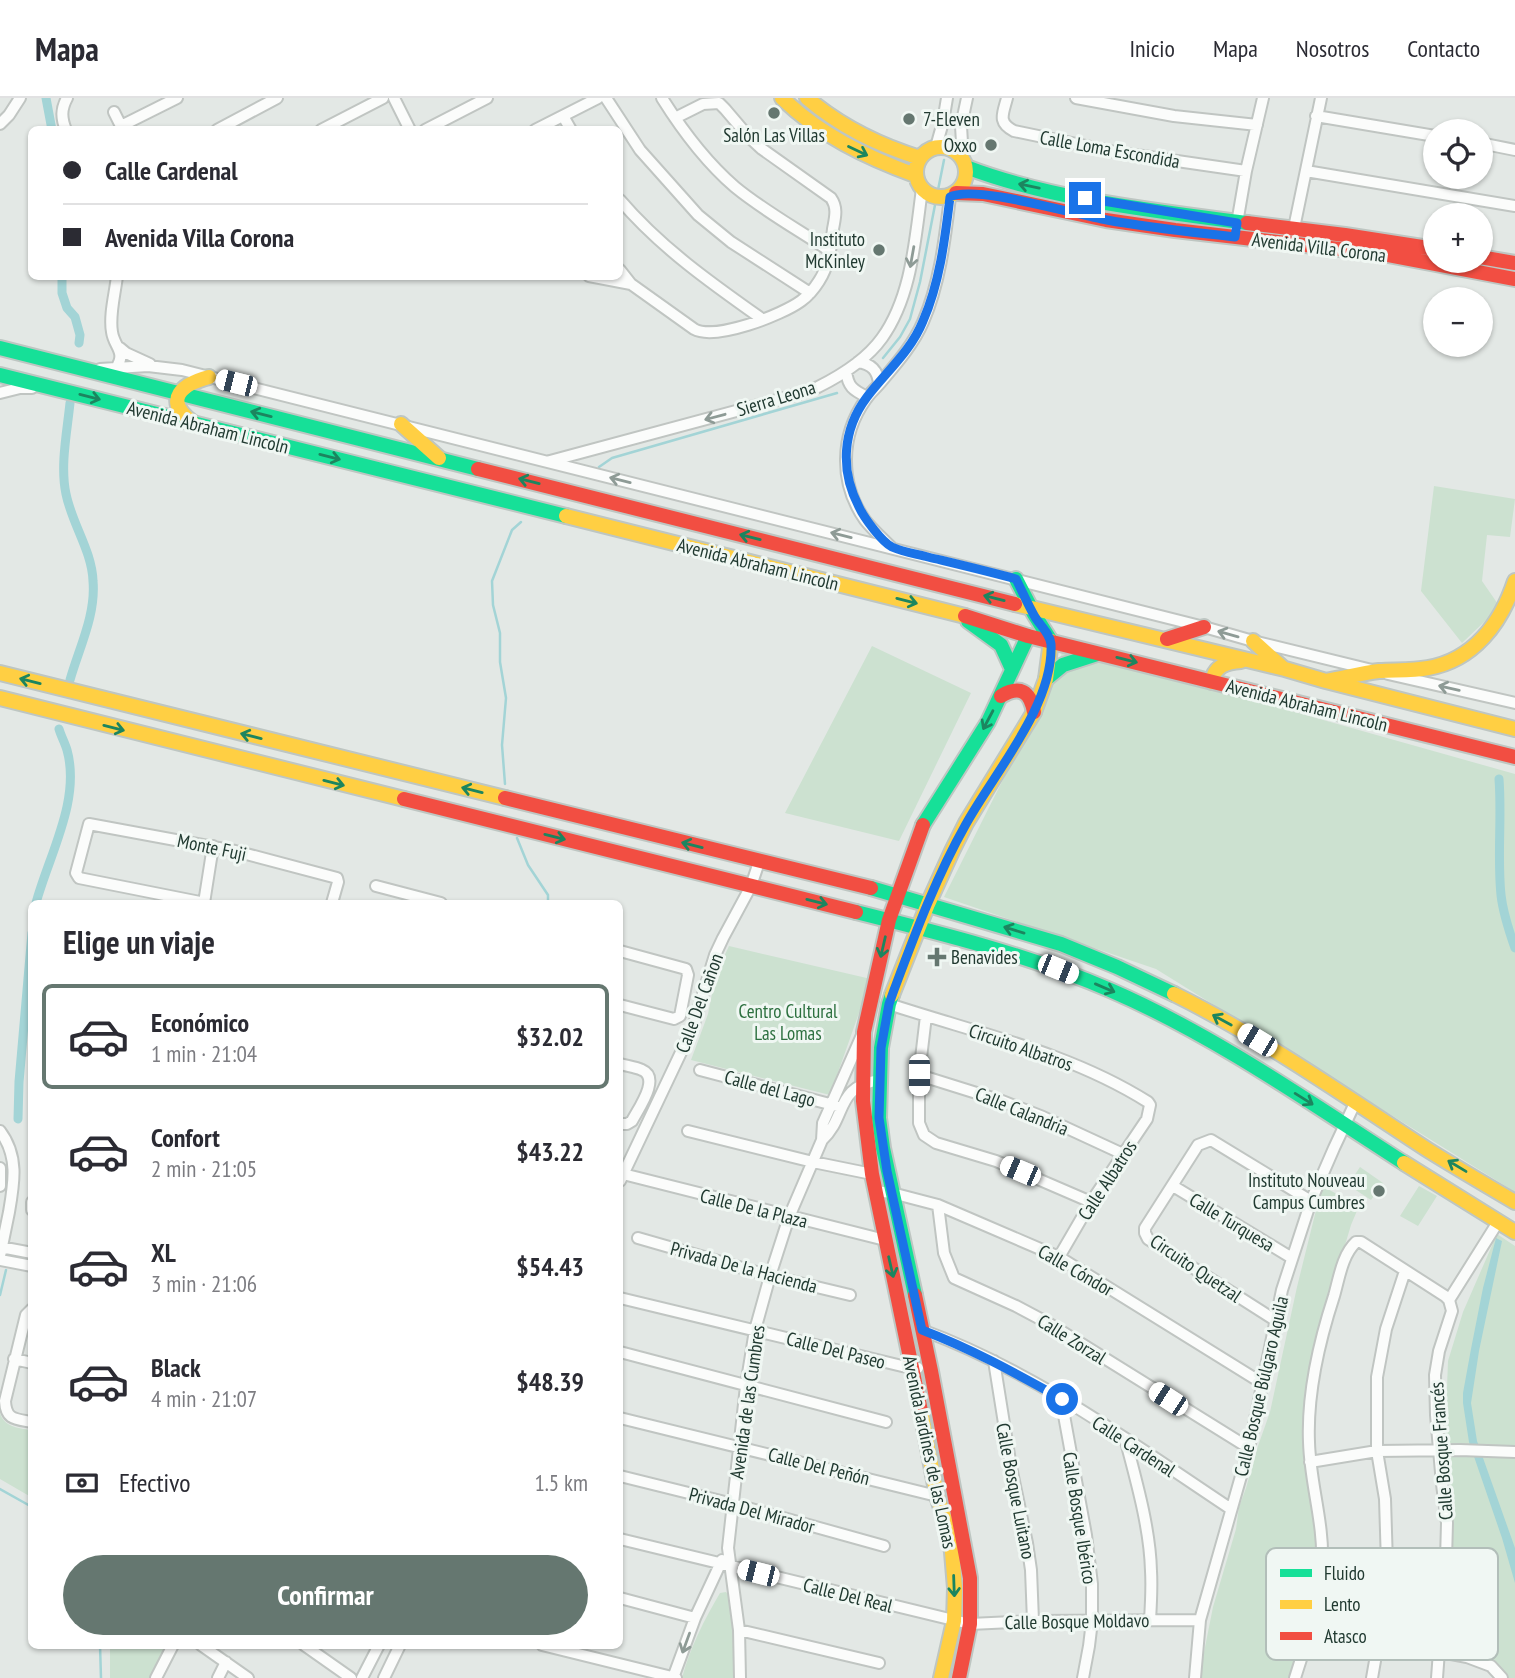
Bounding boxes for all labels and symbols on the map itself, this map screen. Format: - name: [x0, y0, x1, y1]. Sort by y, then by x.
- marker: Salón Las Villas: [766, 105, 782, 121]
- place label: 7-Eleven: [923, 107, 980, 131]
- marker: 7-Eleven: [901, 111, 917, 127]
- place label: Salón Las Villas: [723, 123, 825, 147]
- street label: Calle Loma Escondida: [1038, 125, 1182, 173]
- place label: Oxxo: [944, 133, 977, 157]
- marker: Oxxo: [983, 137, 999, 153]
- one-way arrow: [846, 145, 868, 158]
- one-way arrow: [1018, 178, 1041, 192]
- route end: [1069, 182, 1101, 214]
- place label: Instituto McKinley: [805, 227, 866, 273]
- street label: Avenida Villa Corona: [1251, 227, 1387, 267]
- marker: Instituto McKinley: [871, 242, 887, 258]
- one-way arrow: [905, 245, 918, 268]
- car: [214, 368, 259, 398]
- street label: Sierra Leona: [734, 375, 818, 421]
- one-way arrow: [78, 391, 101, 405]
- street label: Avenida Abraham Lincoln: [125, 395, 291, 459]
- one-way arrow: [250, 407, 273, 420]
- one-way arrow: [704, 411, 726, 424]
- one-way arrow: [318, 451, 341, 464]
- one-way arrow: [609, 473, 632, 486]
- one-way arrow: [518, 474, 541, 487]
- one-way arrow: [830, 528, 853, 541]
- one-way arrow: [739, 530, 761, 543]
- street label: Avenida Abraham Lincoln: [675, 532, 841, 596]
- one-way arrow: [983, 591, 1006, 605]
- one-way arrow: [895, 595, 918, 608]
- one-way arrow: [1217, 626, 1239, 639]
- one-way arrow: [1115, 654, 1137, 667]
- street label: Avenida Abraham Lincoln: [1224, 673, 1390, 737]
- one-way arrow: [19, 674, 42, 687]
- one-way arrow: [1438, 680, 1460, 693]
- one-way arrow: [981, 709, 995, 730]
- one-way arrow: [102, 722, 124, 735]
- one-way arrow: [240, 728, 263, 742]
- one-way arrow: [322, 777, 345, 790]
- one-way arrow: [461, 783, 483, 796]
- street label: Monte Fuji: [175, 828, 249, 866]
- one-way arrow: [543, 831, 566, 844]
- one-way arrow: [681, 838, 704, 851]
- one-way arrow: [805, 896, 828, 909]
- one-way arrow: [1003, 922, 1025, 935]
- one-way arrow: [876, 935, 889, 958]
- place label: Benavides: [951, 945, 1018, 969]
- marker: Benavides: [929, 949, 945, 965]
- street label: Calle Del Cañon: [670, 950, 728, 1056]
- car: [1035, 951, 1082, 987]
- one-way arrow: [1094, 983, 1115, 996]
- park label: Centro Cultural Las Lomas: [739, 999, 838, 1045]
- one-way arrow: [1213, 1013, 1233, 1027]
- street label: Circuito Albatros: [966, 1018, 1076, 1076]
- car: [1234, 1020, 1281, 1060]
- car: [909, 1054, 930, 1096]
- street label: Calle del Lago: [722, 1064, 818, 1112]
- street label: Calle Calandria: [972, 1081, 1072, 1141]
- one-way arrow: [1293, 1092, 1313, 1106]
- street label: Calle Albatros: [1072, 1135, 1142, 1225]
- car: [997, 1153, 1044, 1189]
- one-way arrow: [1447, 1159, 1467, 1173]
- place label: Instituto Nouveau Campus Cumbres: [1248, 1168, 1365, 1214]
- street label: Calle De la Plaza: [698, 1183, 810, 1233]
- marker: Instituto Nouveau Campus Cumbres: [1371, 1183, 1387, 1199]
- street label: Calle Turquesa: [1185, 1187, 1279, 1257]
- street label: Circuito Quetzal: [1146, 1229, 1247, 1308]
- street label: Privada De la Hacienda: [668, 1236, 820, 1298]
- street label: Calle Cóndor: [1034, 1239, 1119, 1302]
- one-way arrow: [885, 1255, 898, 1278]
- street label: Calle Bosque Búlgaro Aguila: [1229, 1293, 1293, 1479]
- street label: Calle Zorzal: [1033, 1309, 1111, 1370]
- street label: Avenida de las Cumbres: [724, 1323, 770, 1481]
- street label: Calle Del Paseo: [784, 1326, 888, 1374]
- street label: Avenida Jardines de las Lomas: [898, 1353, 962, 1551]
- car: [1145, 1379, 1192, 1419]
- street label: Calle Bosque Francés: [1424, 1381, 1458, 1521]
- route start: [1046, 1383, 1078, 1415]
- street label: Calle Cardenal: [1088, 1410, 1181, 1482]
- street label: Calle Bosque Luitano: [991, 1421, 1041, 1561]
- street label: Calle Del Peñón: [766, 1442, 872, 1490]
- street label: Calle Bosque Ibérico: [1058, 1450, 1102, 1586]
- street label: Privada Del Mirador: [687, 1482, 818, 1539]
- legend: [1266, 1548, 1498, 1660]
- car: [736, 1558, 781, 1588]
- text: Fluido: [1324, 1561, 1365, 1585]
- street label: Calle Del Real: [801, 1572, 896, 1618]
- one-way arrow: [948, 1574, 961, 1597]
- text: Lento: [1324, 1592, 1361, 1616]
- street label: Calle Bosque Moldavo: [1004, 1608, 1150, 1634]
- text: Atasco: [1324, 1624, 1367, 1648]
- one-way arrow: [678, 1632, 691, 1653]

